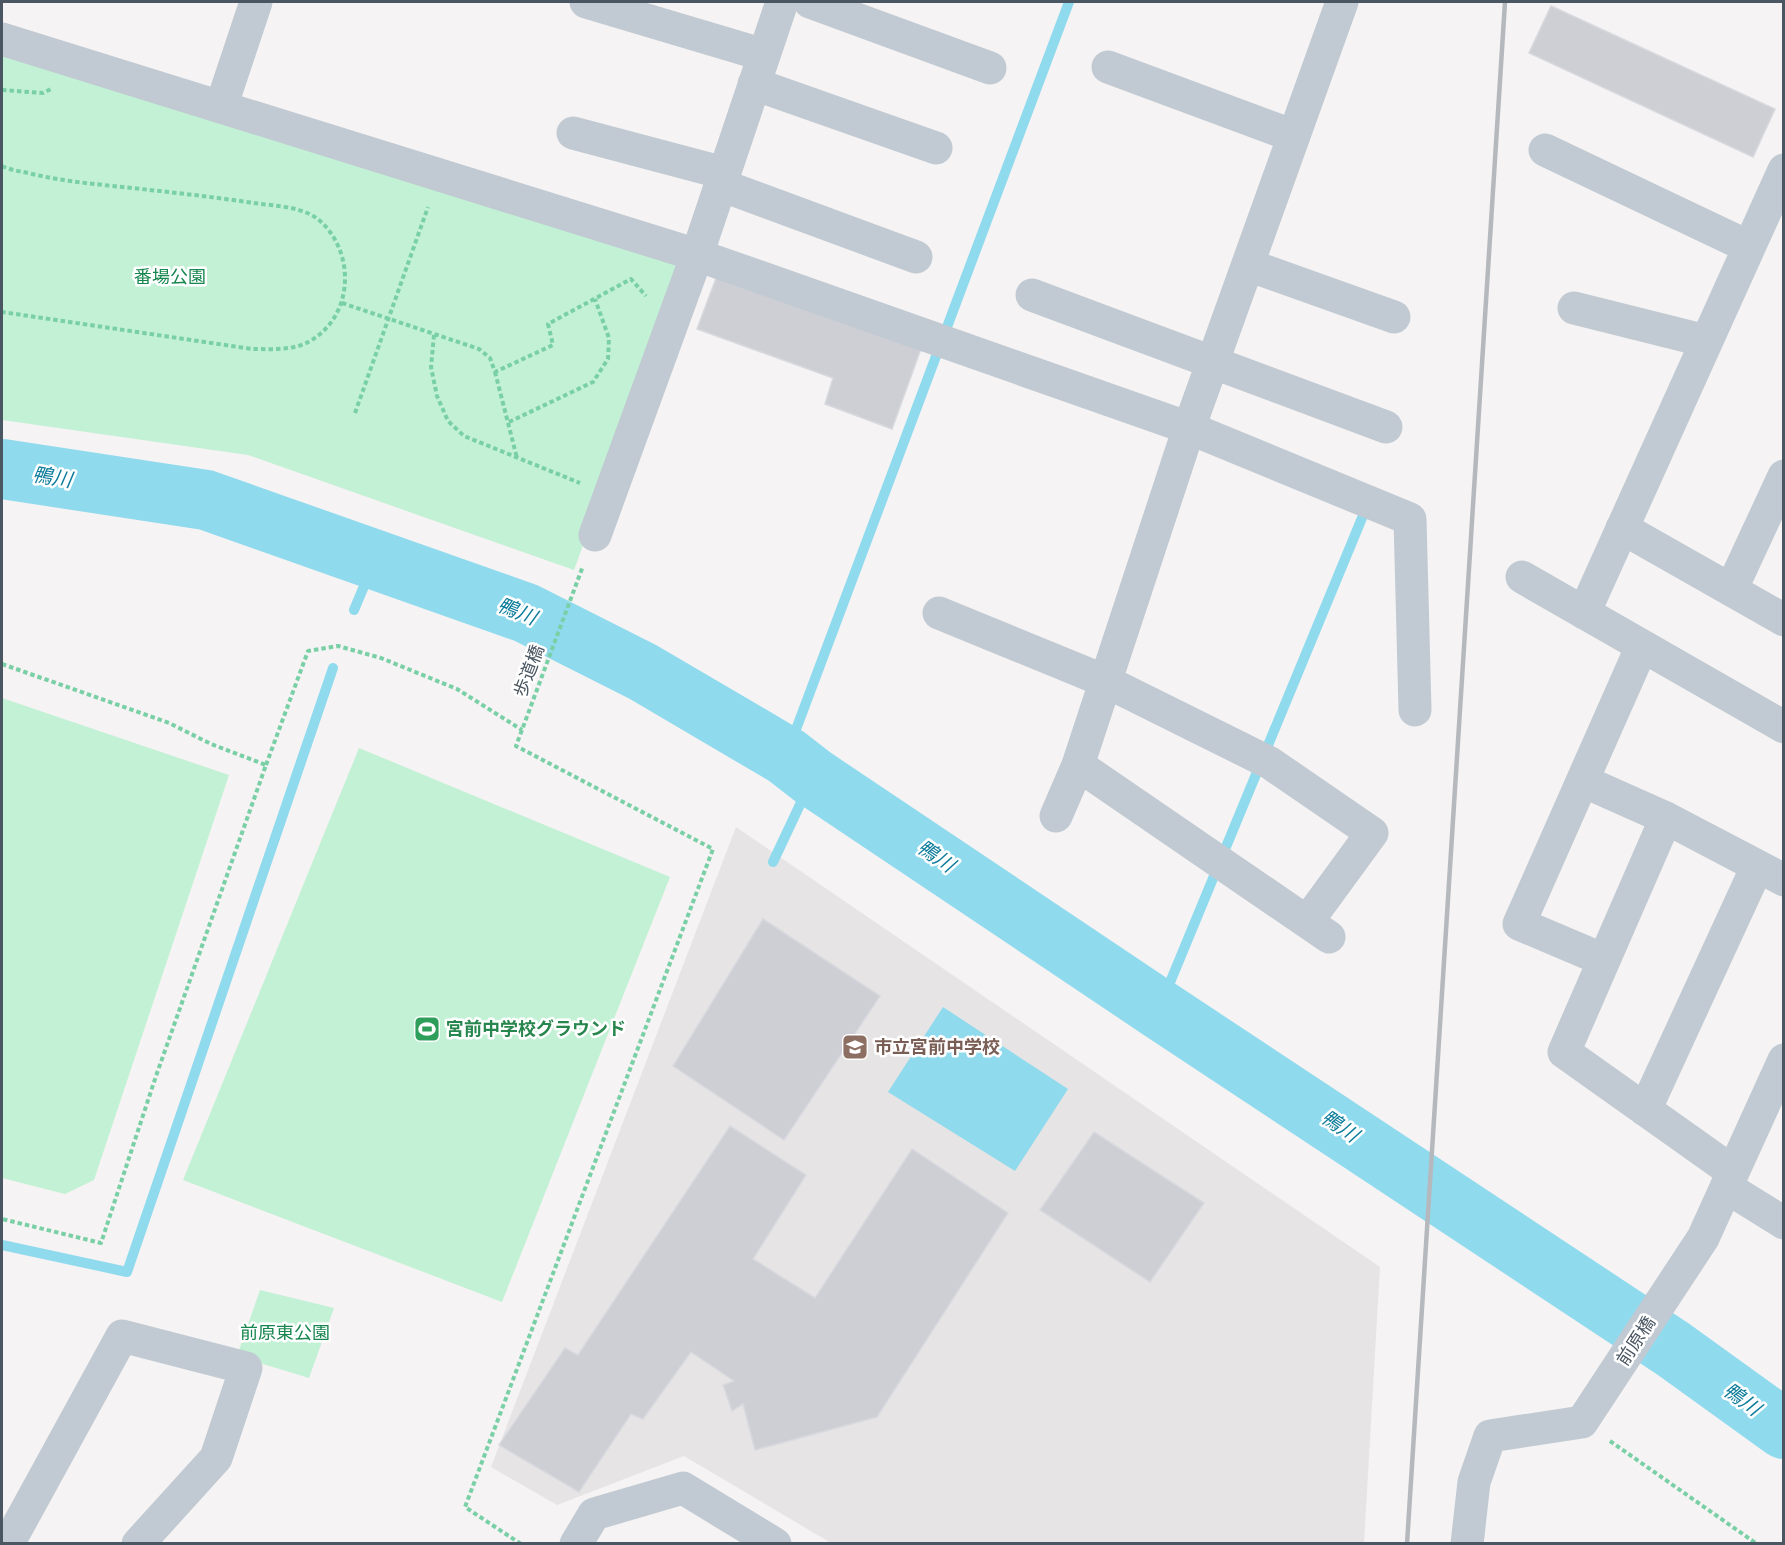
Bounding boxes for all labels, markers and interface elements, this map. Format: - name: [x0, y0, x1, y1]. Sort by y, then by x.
- park label: 番場公園: [134, 266, 206, 288]
- water label: 鴨川: [30, 462, 76, 493]
- water label: 鴨川: [494, 592, 542, 631]
- street label: 歩道橋: [509, 642, 549, 700]
- water label: 鴨川: [912, 835, 961, 879]
- sports icon: 宮前中学校グラウンド: [412, 1014, 442, 1044]
- place label: 宮前中学校グラウンド: [446, 1018, 626, 1040]
- school or university icon: 市立宮前中学校: [840, 1032, 870, 1062]
- place label: 市立宮前中学校: [874, 1036, 1000, 1058]
- water label: 鴨川: [1316, 1105, 1365, 1149]
- street label: 前原橋: [1612, 1312, 1660, 1370]
- park label: 前原東公園: [240, 1322, 330, 1344]
- water label: 鴨川: [1718, 1378, 1767, 1422]

